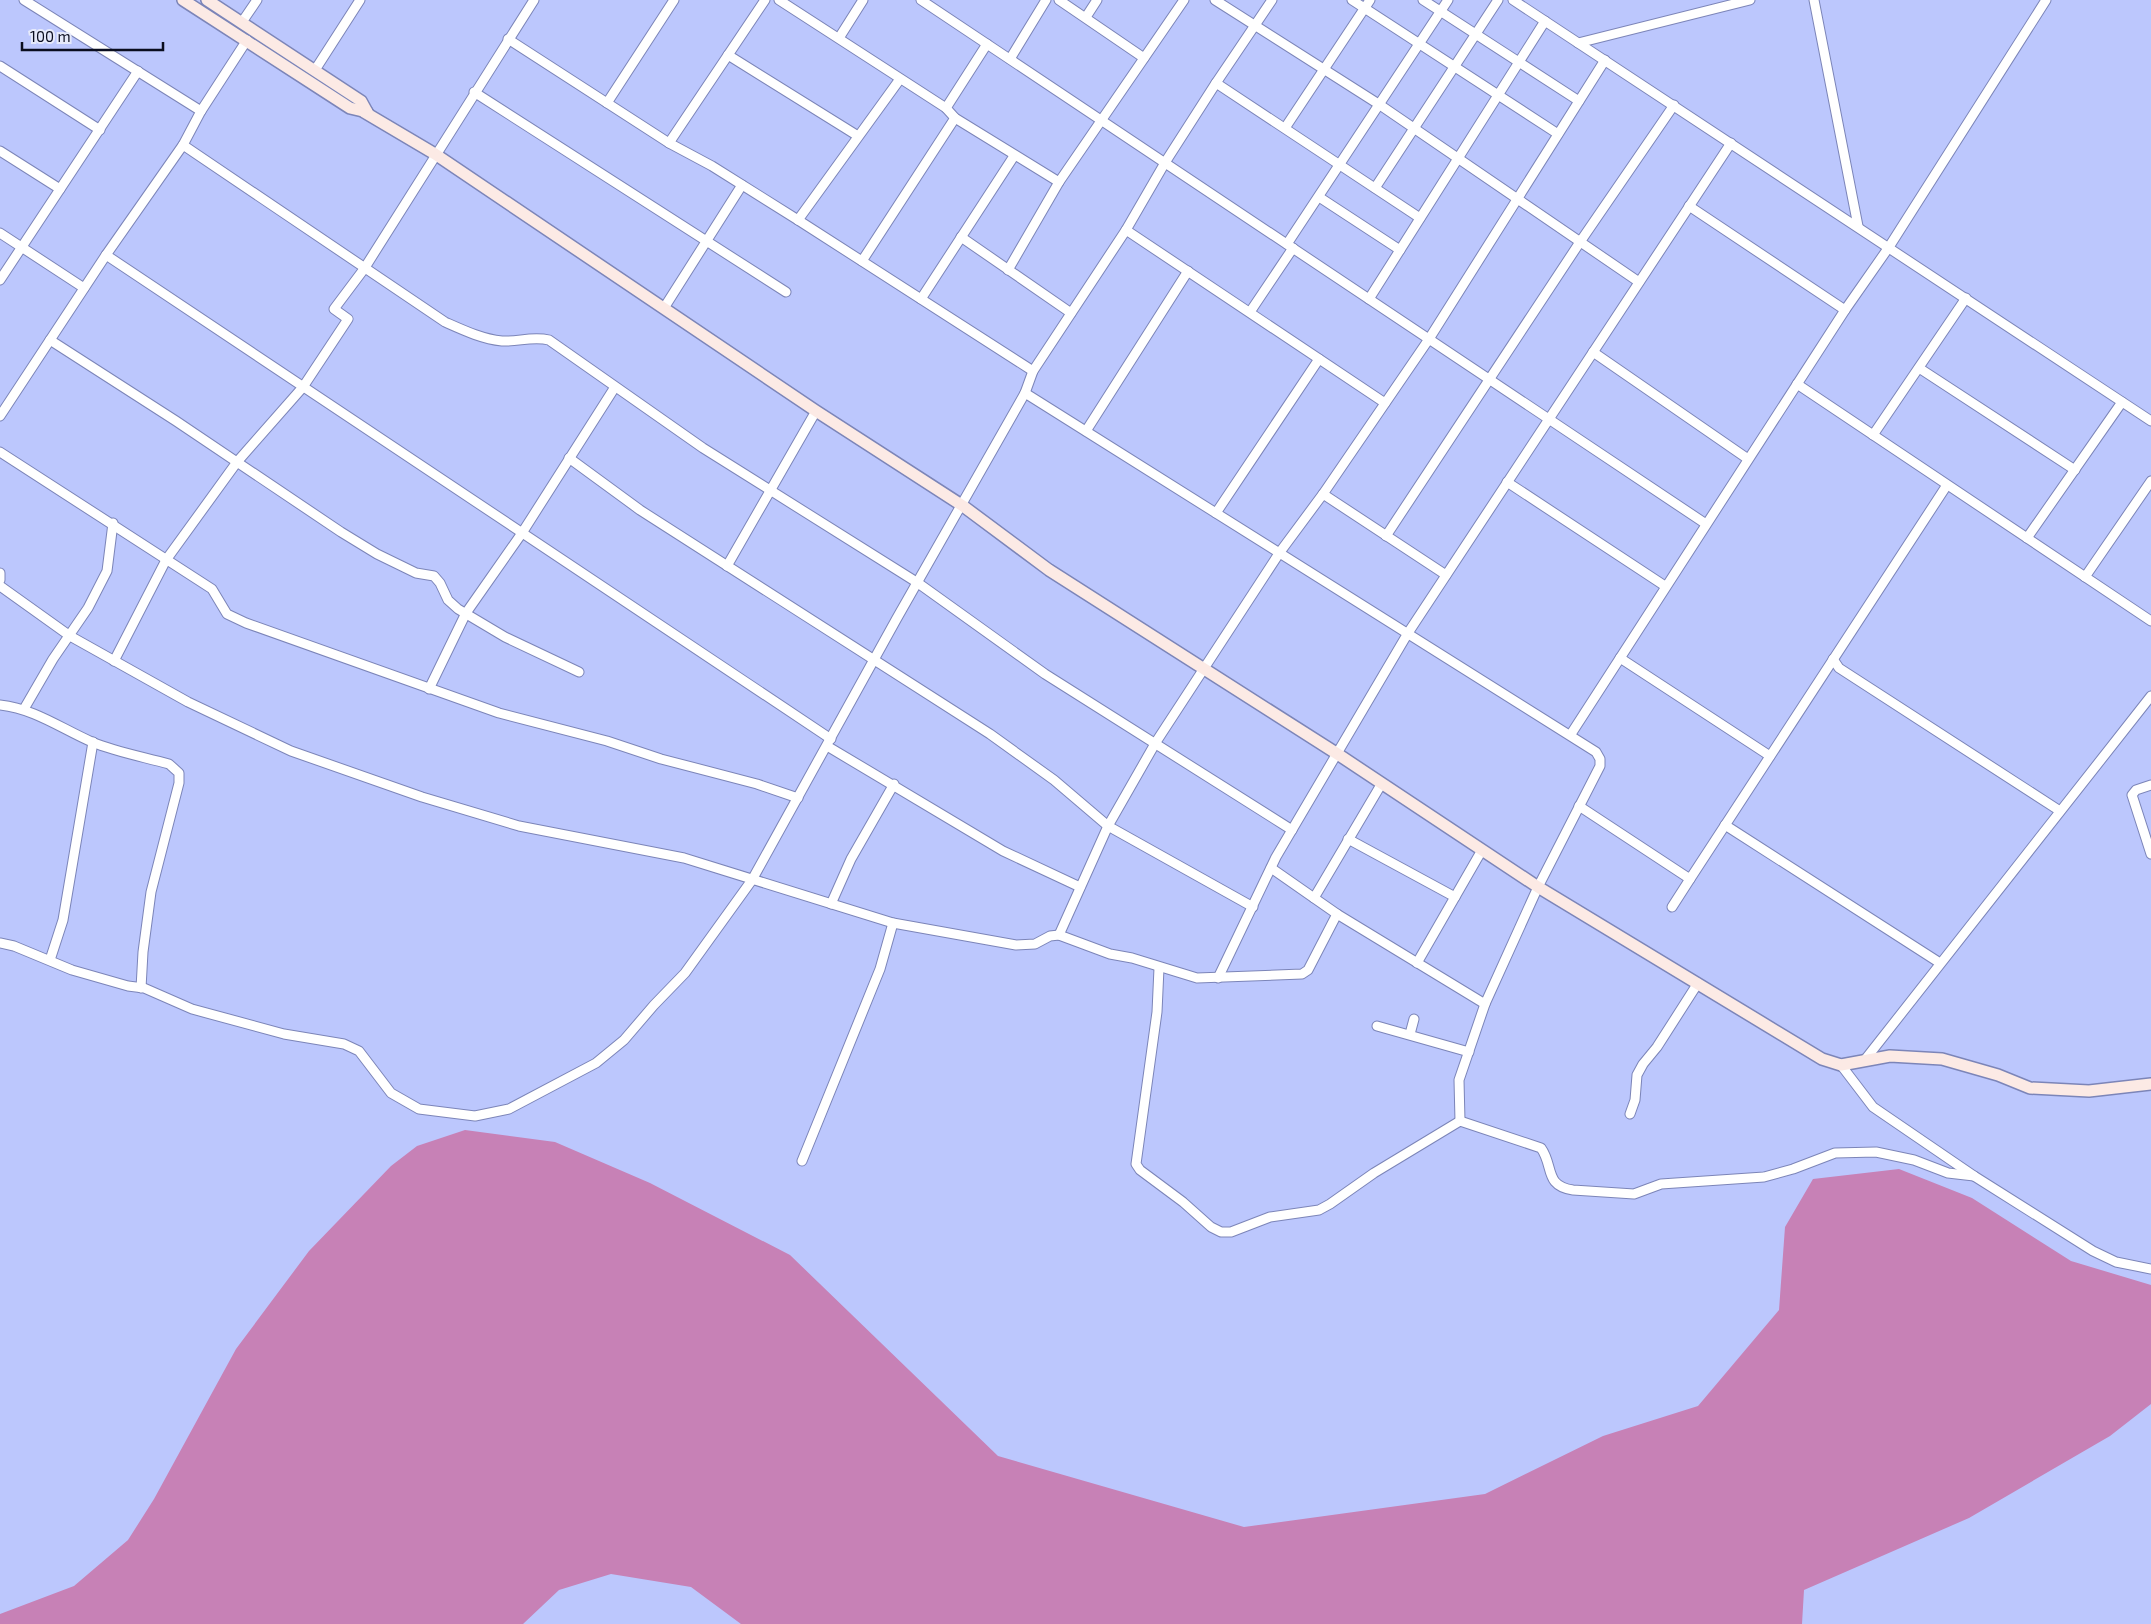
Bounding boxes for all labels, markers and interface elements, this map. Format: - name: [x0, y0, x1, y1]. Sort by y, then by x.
- scale bar: [22, 20, 164, 52]
- text: 100 m: [30, 27, 71, 45]

